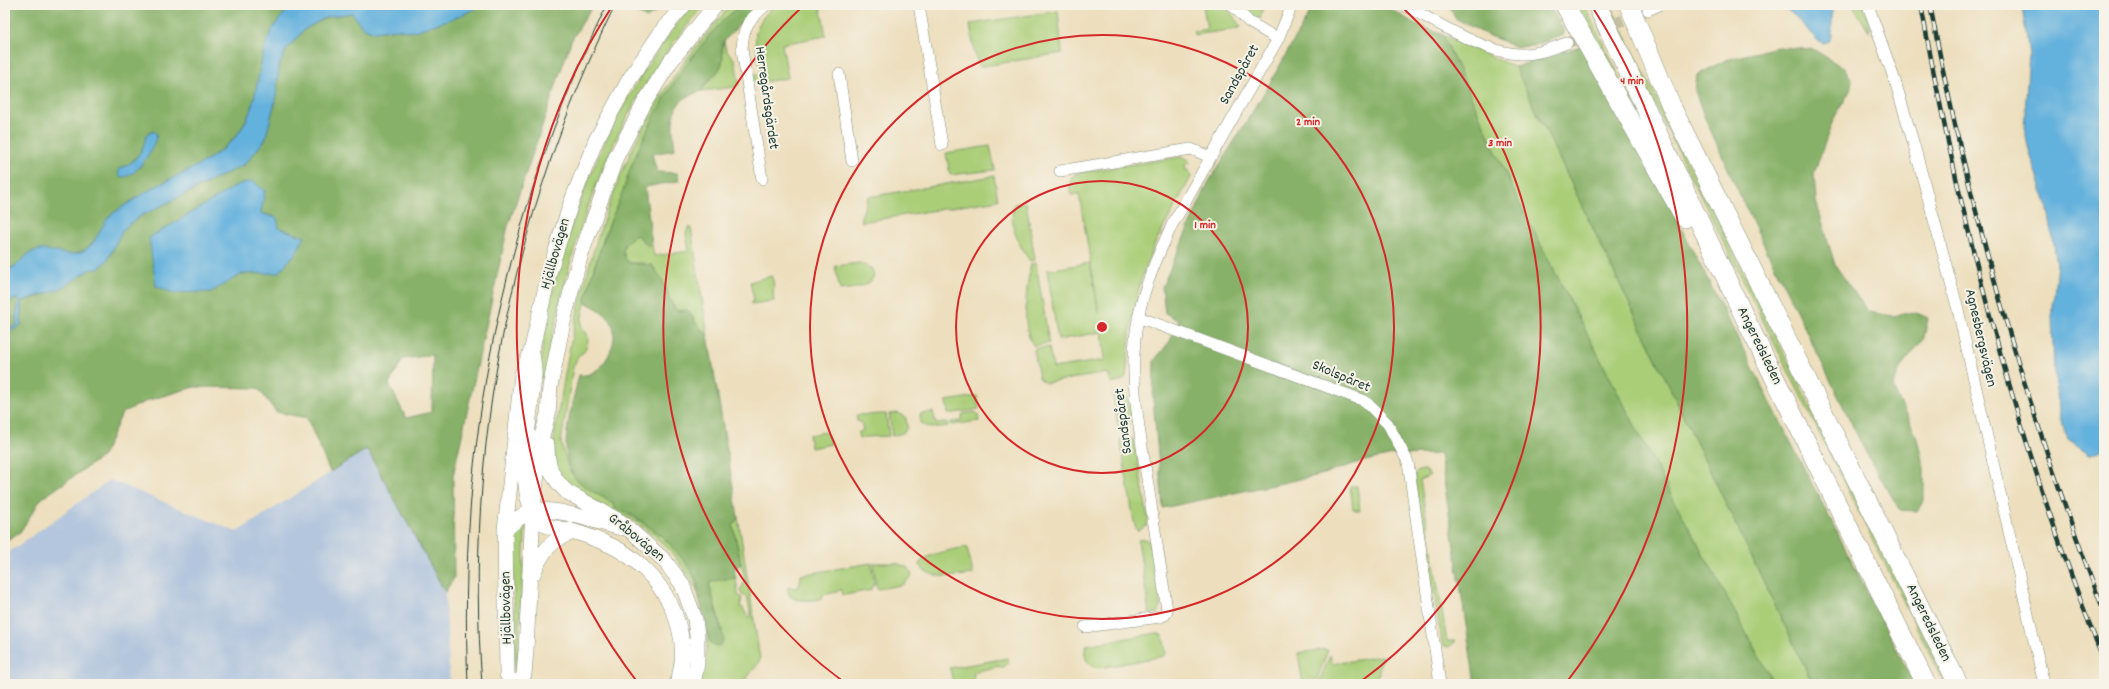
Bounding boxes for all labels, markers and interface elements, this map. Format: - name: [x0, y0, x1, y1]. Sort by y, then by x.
- street label: Sandspåret: [1214, 40, 1266, 109]
- street label: Herregårdsgärdet: [748, 45, 784, 151]
- text: 4 min: [1620, 73, 1644, 90]
- text: 2 min: [1296, 114, 1320, 131]
- text: 3 min: [1488, 135, 1512, 152]
- street label: Hjällbovägen: [535, 216, 577, 292]
- text: 1 min: [1194, 217, 1216, 234]
- street label: Agnesbergsvägen: [1958, 287, 2002, 389]
- street label: Angeredsleden: [1731, 303, 1787, 389]
- centre of rings: [1095, 320, 1109, 334]
- street label: Skolspåret: [1308, 355, 1374, 399]
- street label: Sandspåret: [1109, 386, 1139, 455]
- street label: Gråbovägen: [603, 508, 669, 568]
- street label: Hjällbovägen: [495, 571, 519, 645]
- street label: Angeredsleden: [1900, 580, 1956, 666]

